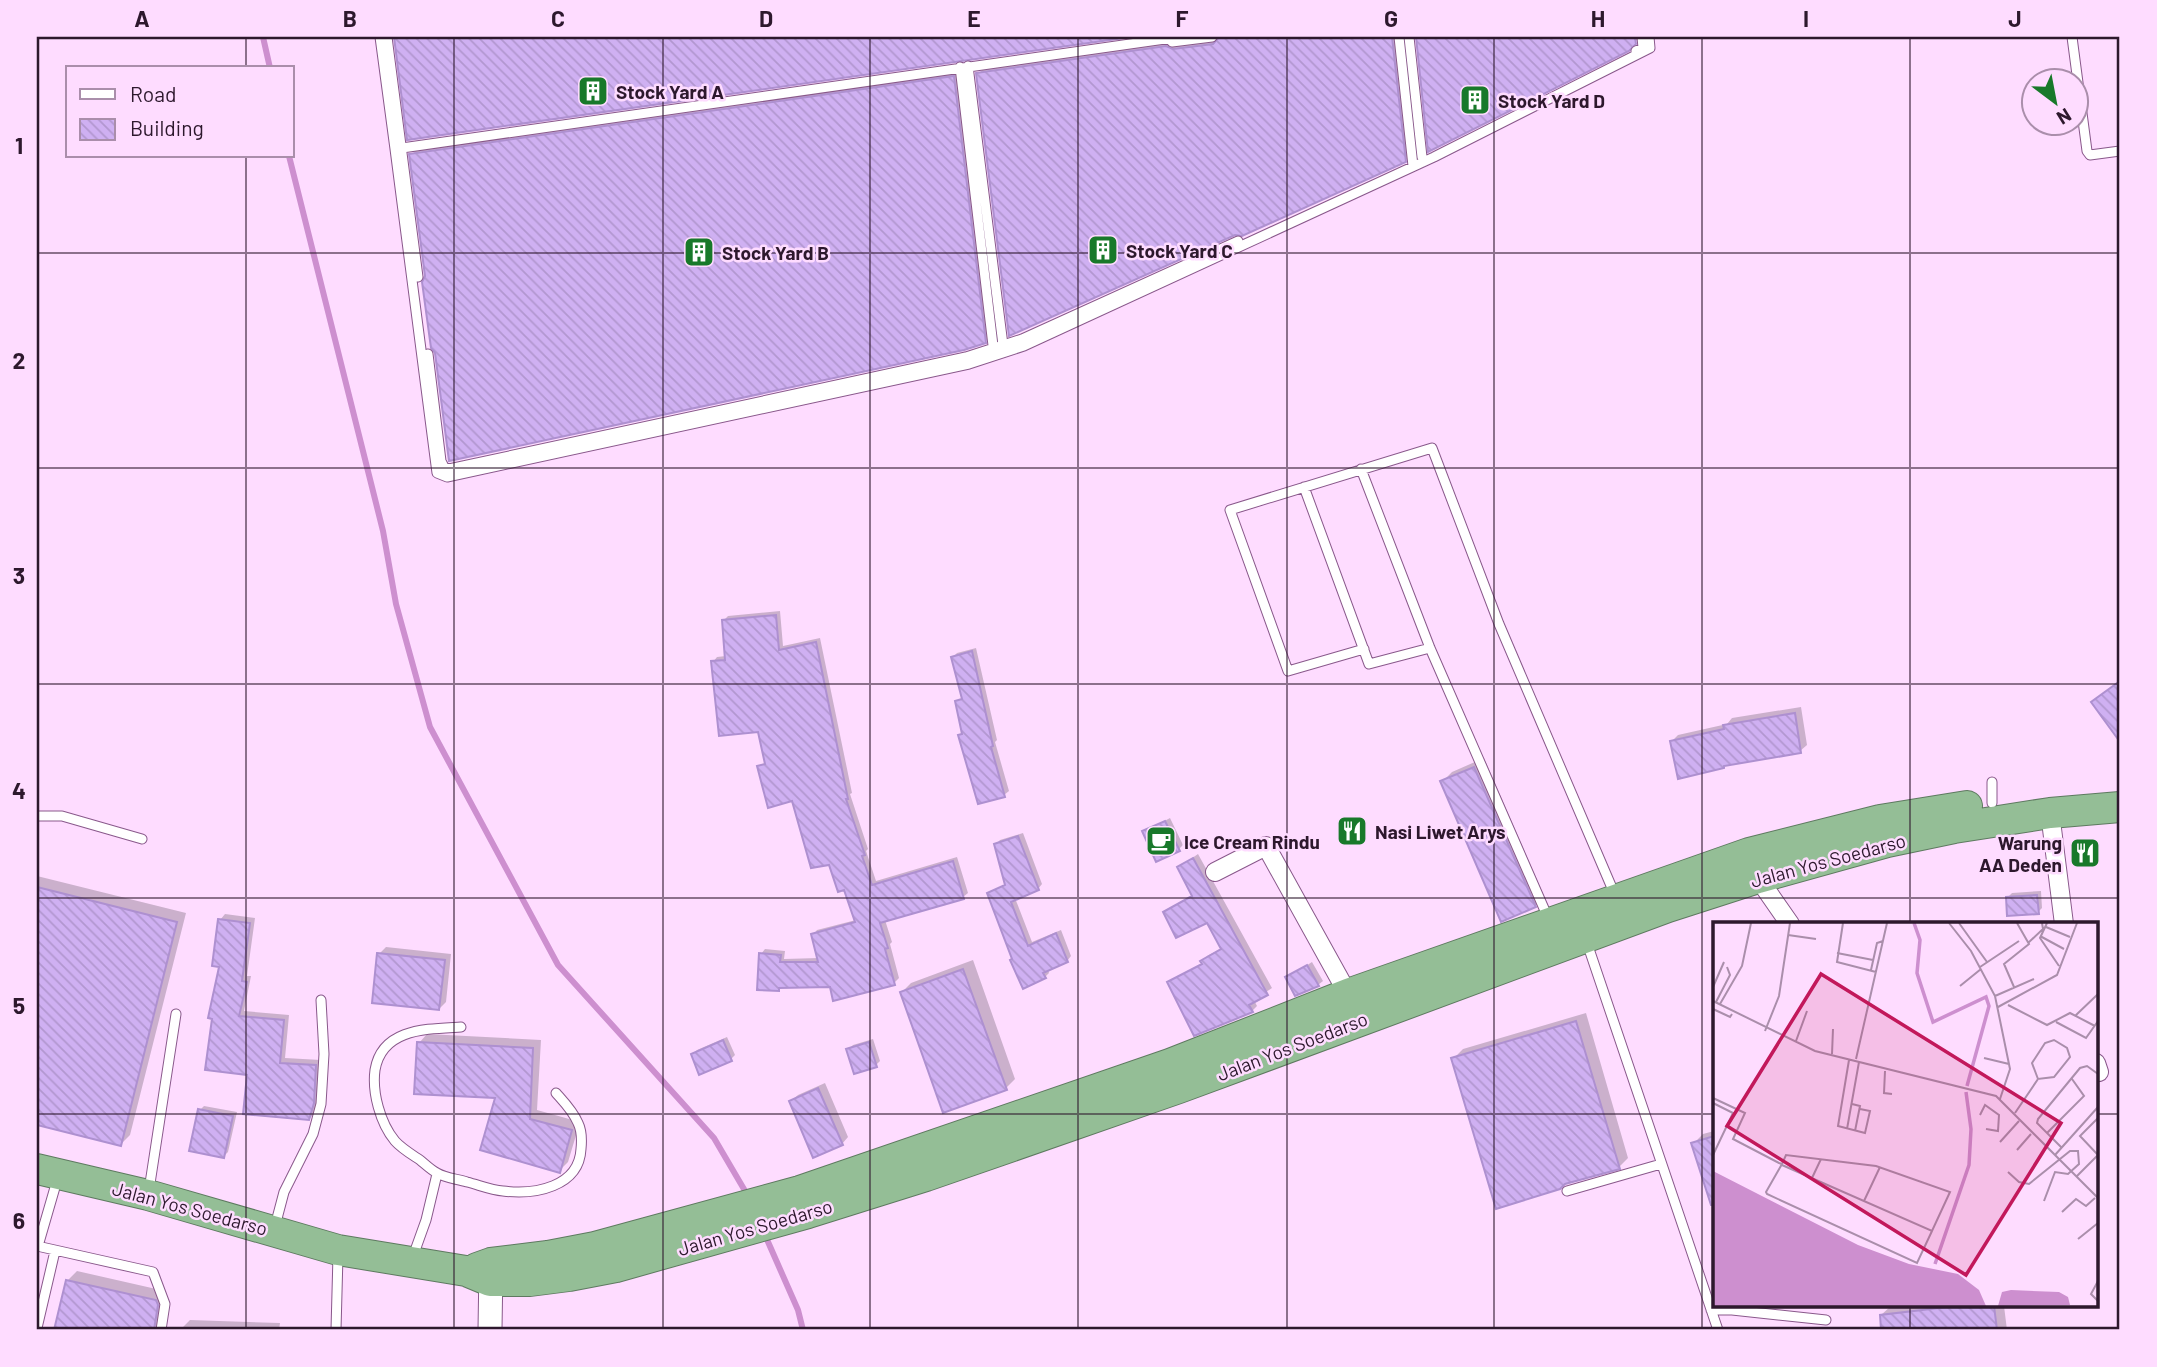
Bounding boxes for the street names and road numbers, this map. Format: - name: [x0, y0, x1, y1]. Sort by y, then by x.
- street label: Jalan Yos Soedarso: [1748, 828, 1908, 892]
- street label: Jalan Yos Soedarso: [1213, 1007, 1371, 1085]
- street label: Jalan Yos Soedarso: [110, 1176, 270, 1240]
- street label: Jalan Yos Soedarso: [675, 1194, 835, 1260]

